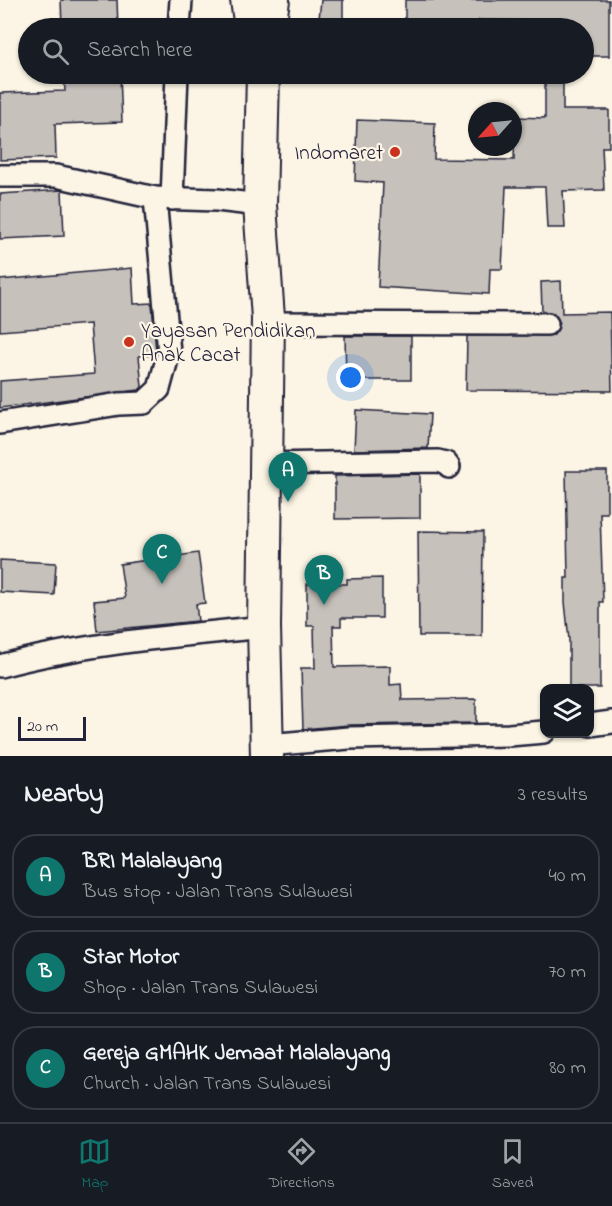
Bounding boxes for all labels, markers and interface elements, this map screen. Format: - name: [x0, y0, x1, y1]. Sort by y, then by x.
- search box: [18, 18, 594, 84]
- icon: search: [39, 35, 72, 68]
- text: Search here: [87, 35, 192, 67]
- north arrow: [468, 102, 522, 156]
- place label: Indomaret: [294, 139, 383, 169]
- marker: Indomaret: [388, 145, 402, 159]
- place label: Yayasan Pendidikan Anak Cacat: [141, 317, 315, 371]
- marker: Yayasan Pendidikan Anak Cacat: [122, 335, 136, 349]
- your location: [336, 363, 365, 392]
- pin: A: [268, 452, 308, 502]
- pin: C: [142, 534, 182, 584]
- pin: B: [304, 556, 344, 605]
- map controls: [540, 684, 594, 738]
- button: layers: [540, 684, 594, 738]
- scale bar: [18, 714, 86, 742]
- text: 20 m: [27, 715, 58, 739]
- text: Nearby: [24, 776, 103, 814]
- text: 3 results: [518, 781, 588, 810]
- text: BRI Malalayang: [83, 846, 222, 878]
- text: A: [39, 862, 52, 891]
- text: 40 m: [549, 862, 586, 891]
- text: Bus stop · Jalan Trans Sulawesi: [83, 878, 353, 907]
- text: Star Motor: [83, 942, 179, 974]
- text: B: [39, 958, 52, 987]
- text: 70 m: [549, 958, 586, 987]
- text: Shop · Jalan Trans Sulawesi: [83, 974, 318, 1003]
- text: Gereja GMAHK Jemaat Malalayang: [83, 1038, 390, 1070]
- text: C: [40, 1054, 51, 1083]
- text: 80 m: [549, 1054, 586, 1083]
- text: Church · Jalan Trans Sulawesi: [83, 1070, 331, 1099]
- tab: Map: [78, 1135, 111, 1195]
- tab: Directions: [268, 1135, 335, 1195]
- tab: Saved: [492, 1135, 534, 1195]

